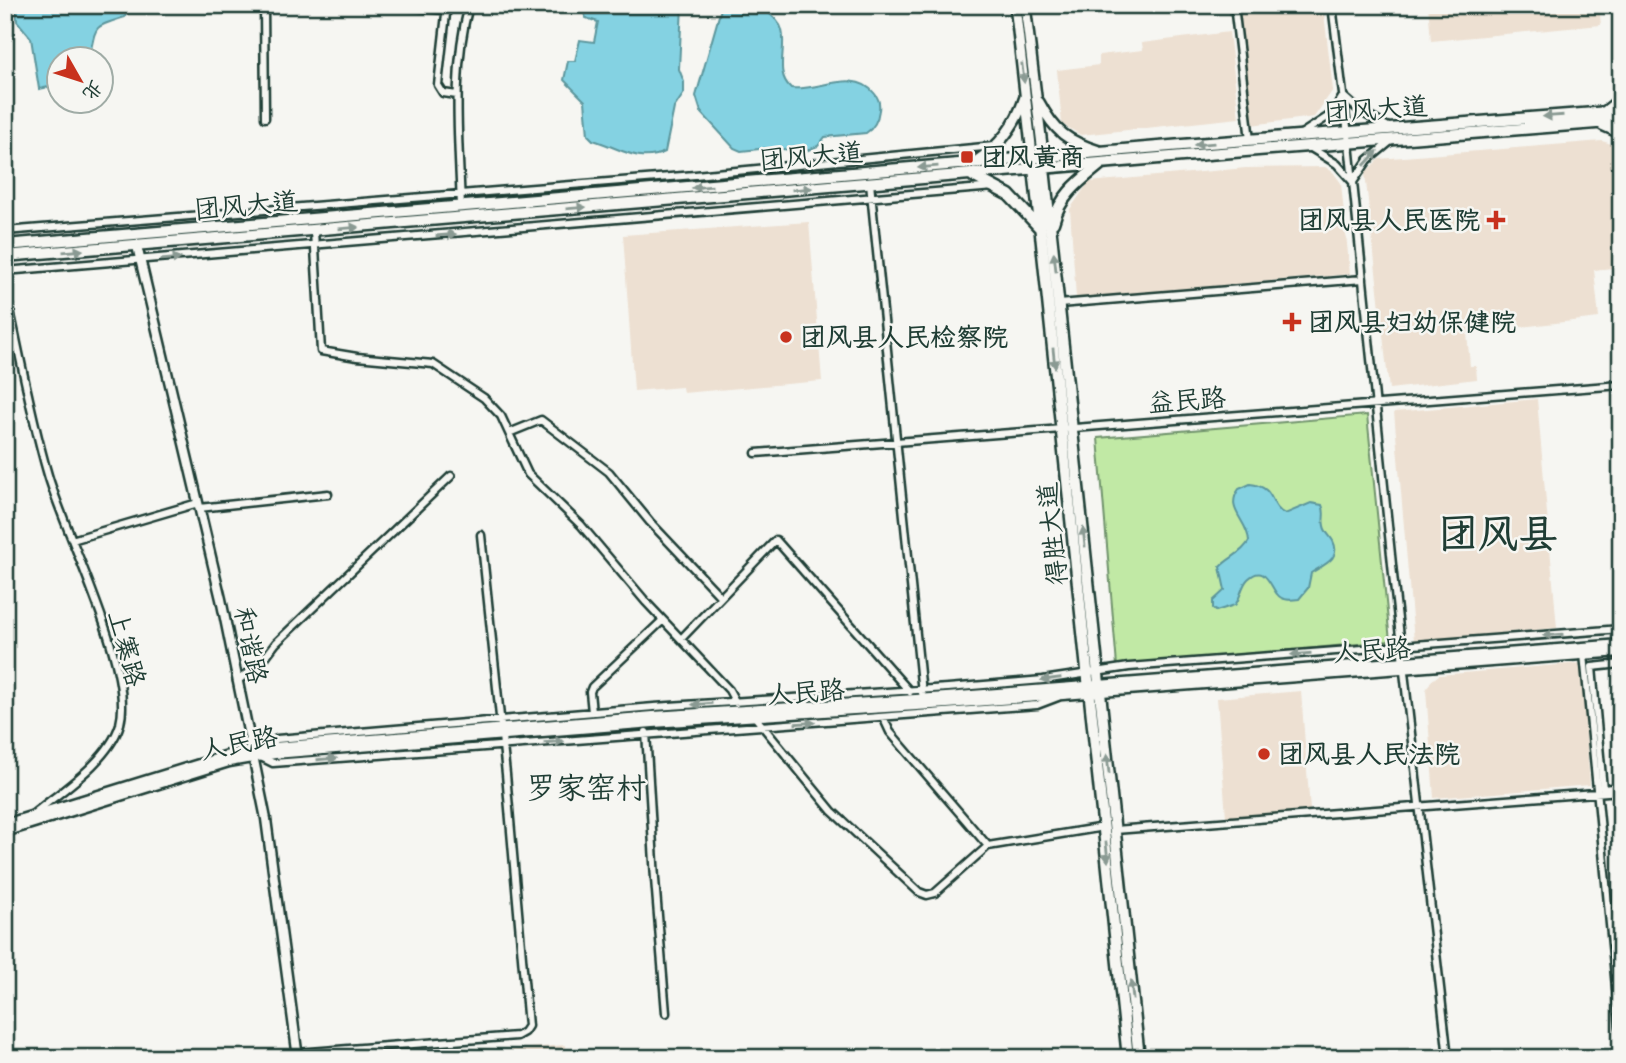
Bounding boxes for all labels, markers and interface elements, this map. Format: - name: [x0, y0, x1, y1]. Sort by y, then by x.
- north arrow: [46, 46, 116, 116]
- one-way arrow: [1017, 62, 1028, 84]
- text: 北: [74, 73, 112, 108]
- street label: 团风大道: [1323, 82, 1429, 136]
- one-way arrow: [1541, 111, 1563, 122]
- street label: 团风大道: [757, 129, 865, 183]
- place label: 团风黄商: [981, 134, 1085, 180]
- one-way arrow: [1193, 138, 1215, 149]
- marker: 团风黄商: [959, 149, 975, 165]
- one-way arrow: [1363, 150, 1379, 167]
- one-way arrow: [917, 162, 939, 173]
- street label: 团风大道: [192, 178, 300, 232]
- one-way arrow: [690, 182, 712, 193]
- one-way arrow: [791, 183, 813, 194]
- place label: 团风县人民医院: [1298, 197, 1480, 243]
- one-way arrow: [565, 202, 587, 213]
- marker: 团风县人民医院: [1486, 210, 1506, 230]
- one-way arrow: [338, 222, 360, 233]
- one-way arrow: [436, 229, 458, 240]
- one-way arrow: [63, 245, 85, 256]
- one-way arrow: [1049, 251, 1060, 273]
- one-way arrow: [160, 253, 182, 264]
- place label: 团风县妇幼保健院: [1308, 299, 1516, 345]
- marker: 团风县妇幼保健院: [1282, 312, 1302, 332]
- place label: 团风县人民检察院: [800, 314, 1008, 360]
- marker: 团风县人民检察院: [778, 329, 794, 345]
- one-way arrow: [1049, 347, 1060, 369]
- street label: 益民路: [1146, 374, 1228, 426]
- street label: 得胜大道: [1024, 480, 1080, 588]
- district label: 团风县: [1438, 498, 1558, 569]
- one-way arrow: [1078, 526, 1089, 548]
- street label: 和谐路: [221, 602, 281, 688]
- street label: 上寨路: [95, 604, 159, 692]
- street label: 人民路: [1331, 624, 1413, 676]
- one-way arrow: [1541, 630, 1563, 641]
- one-way arrow: [1290, 649, 1312, 660]
- street label: 人民路: [765, 666, 847, 718]
- one-way arrow: [1040, 674, 1062, 685]
- one-way arrow: [691, 699, 713, 710]
- street label: 人民路: [196, 713, 282, 773]
- one-way arrow: [794, 717, 816, 728]
- place label: 团风县人民法院: [1278, 731, 1460, 777]
- one-way arrow: [543, 736, 565, 747]
- marker: 团风县人民法院: [1256, 746, 1272, 762]
- one-way arrow: [1102, 752, 1113, 774]
- one-way arrow: [316, 753, 338, 764]
- district label: 罗家窑村: [526, 761, 646, 815]
- one-way arrow: [1102, 841, 1113, 863]
- one-way arrow: [1126, 979, 1137, 1001]

